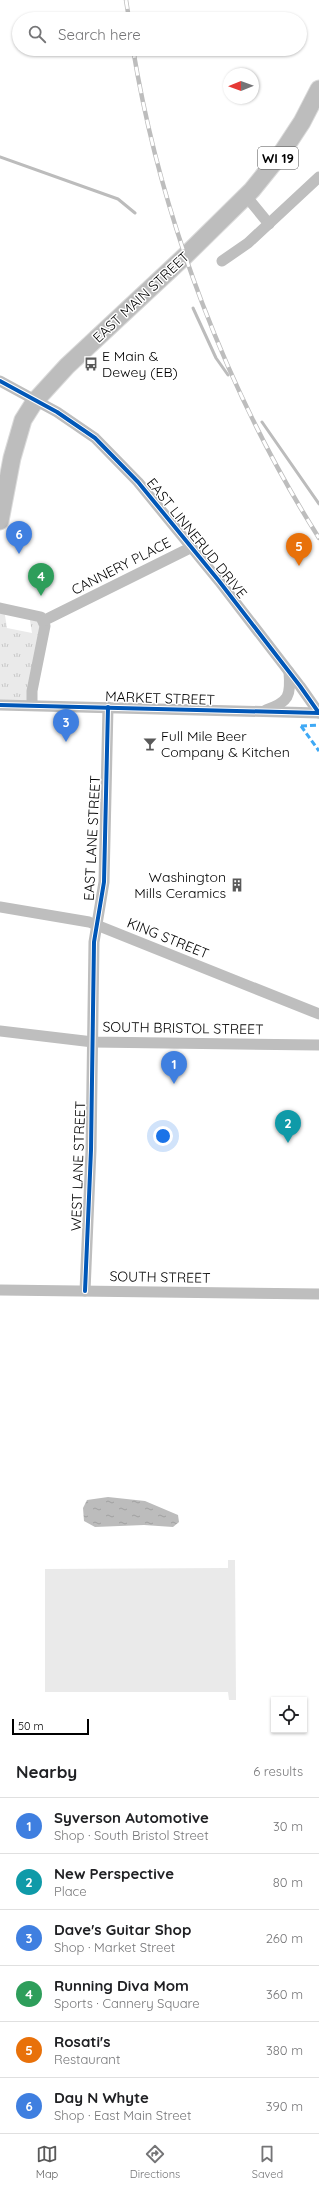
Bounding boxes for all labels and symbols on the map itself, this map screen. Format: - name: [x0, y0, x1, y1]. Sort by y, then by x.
- north arrow: [223, 68, 259, 104]
- road number: WI 19: [258, 147, 298, 169]
- street label: EAST MAIN STREET: [89, 248, 193, 346]
- place label: E Main & Dewey (EB): [102, 347, 178, 381]
- bus stop icon: E Main & Dewey (EB): [83, 356, 99, 372]
- street label: EAST LINNERUD DRIVE: [143, 474, 251, 602]
- pin: 6: [6, 521, 32, 554]
- street label: CANNERY PLACE: [68, 533, 174, 599]
- pin: 5: [286, 533, 312, 566]
- pin: 4: [28, 563, 54, 596]
- street label: MARKET STREET: [105, 687, 215, 709]
- pin: 3: [53, 709, 79, 742]
- place label: Full Mile Beer Company & Kitchen: [161, 727, 290, 761]
- bar icon: Full Mile Beer Company & Kitchen: [142, 736, 158, 752]
- street label: EAST LANE STREET: [80, 775, 104, 901]
- place label: Washington Mills Ceramics: [134, 868, 226, 902]
- building icon: Washington Mills Ceramics: [229, 877, 245, 893]
- street label: KING STREET: [124, 913, 212, 963]
- street label: SOUTH BRISTOL STREET: [102, 1018, 264, 1038]
- pin: 1: [161, 1051, 187, 1084]
- street label: WEST LANE STREET: [67, 1101, 89, 1231]
- pin: 2: [275, 1110, 301, 1143]
- your location: [153, 1126, 173, 1146]
- street label: SOUTH STREET: [109, 1267, 211, 1287]
- scale bar: [12, 1717, 89, 1736]

